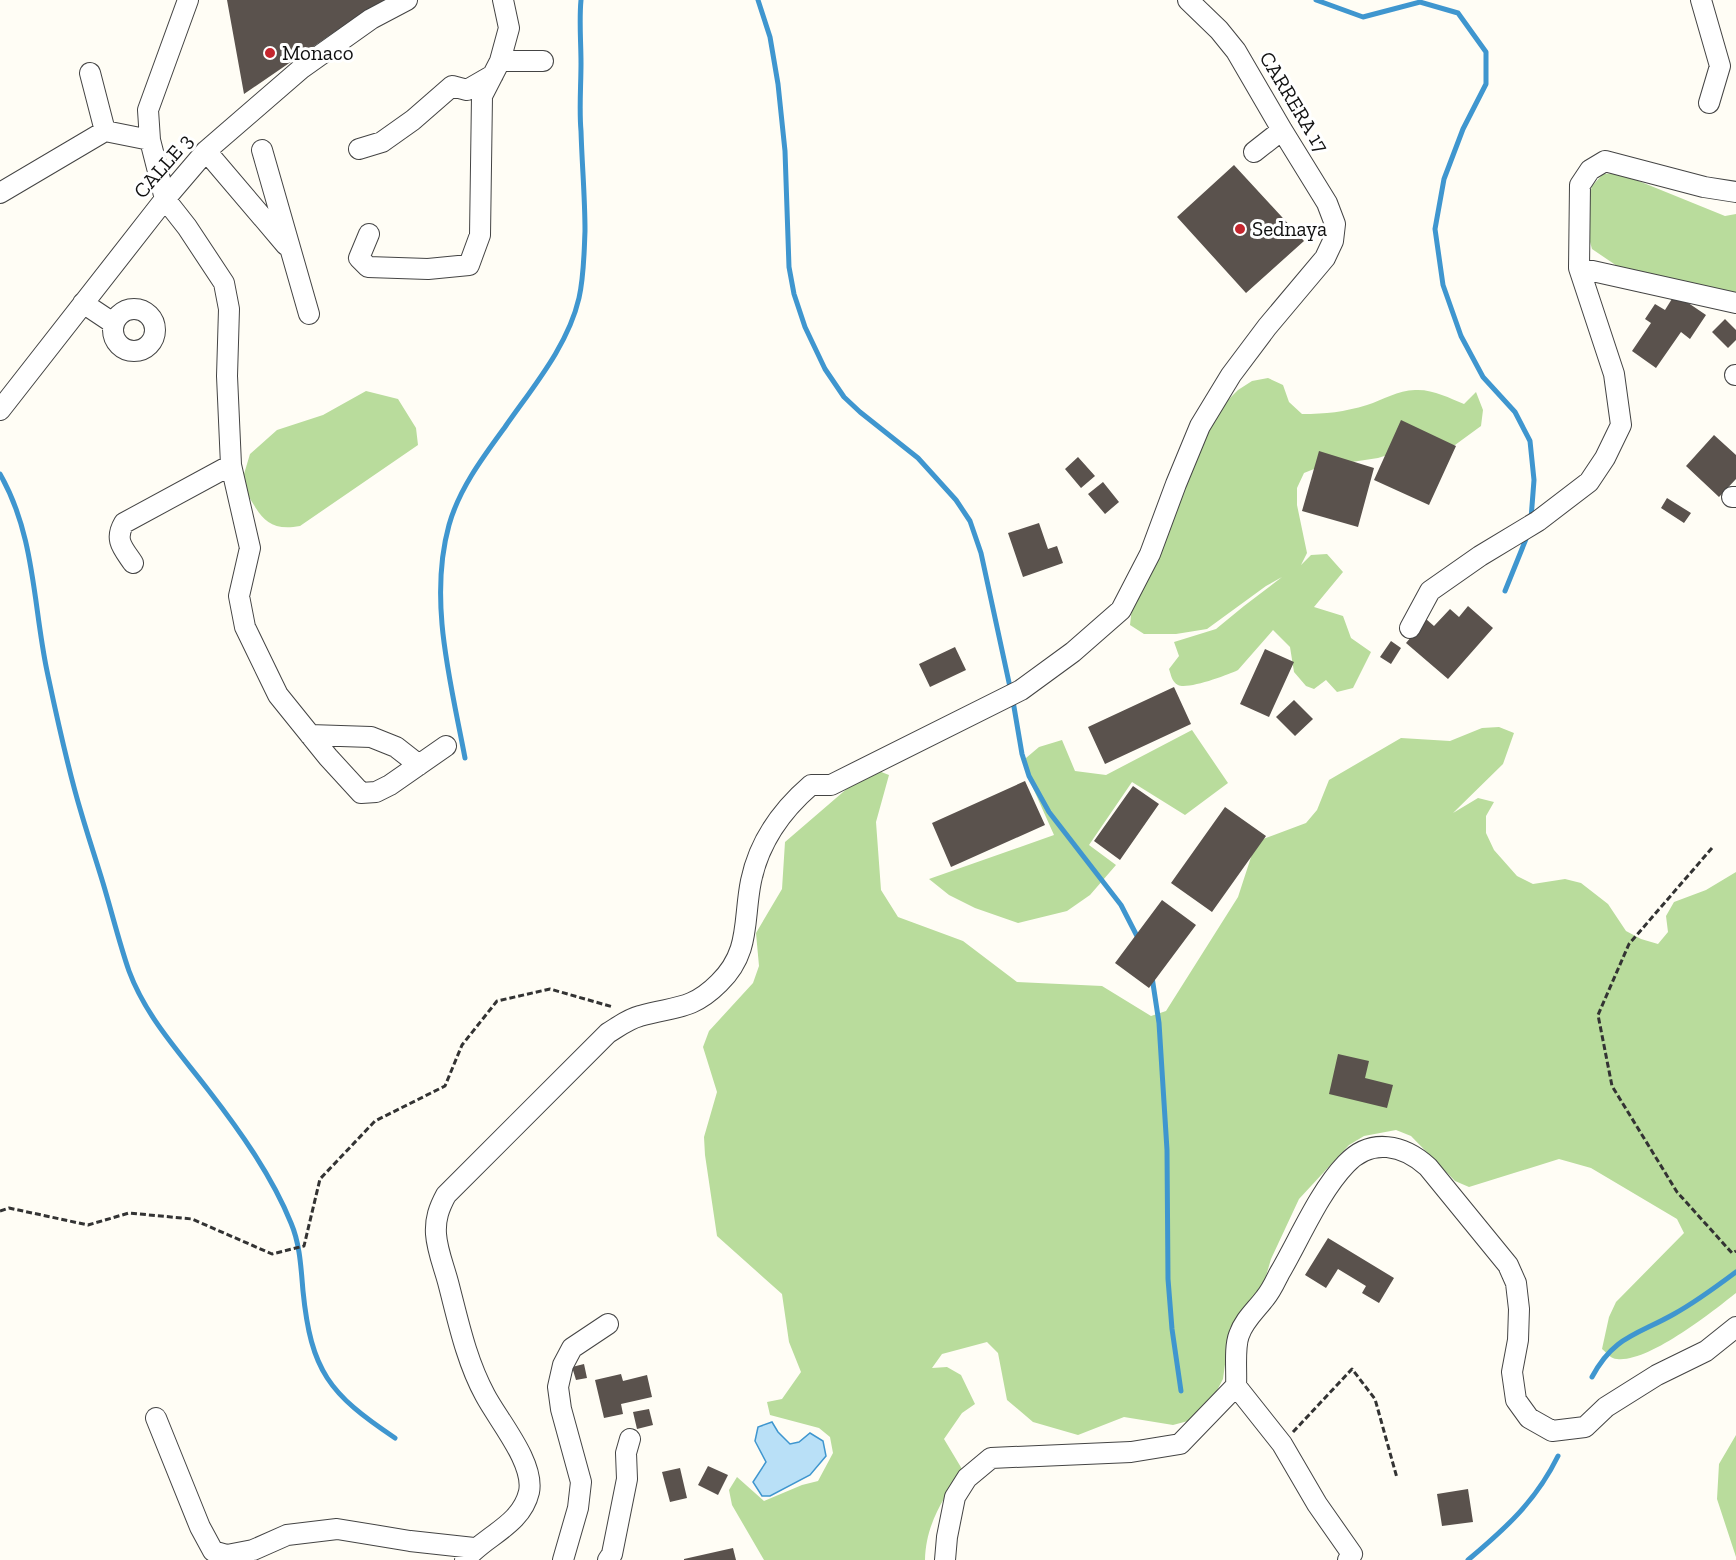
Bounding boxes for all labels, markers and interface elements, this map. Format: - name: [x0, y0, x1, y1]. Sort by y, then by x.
- place label: Monaco: [282, 40, 353, 65]
- marker: Monaco: [263, 46, 277, 60]
- street label: CARRERA 17: [1254, 47, 1334, 157]
- street label: CALLE 3: [128, 128, 197, 203]
- place label: Sednaya: [1252, 216, 1327, 241]
- marker: Sednaya: [1233, 222, 1247, 236]

